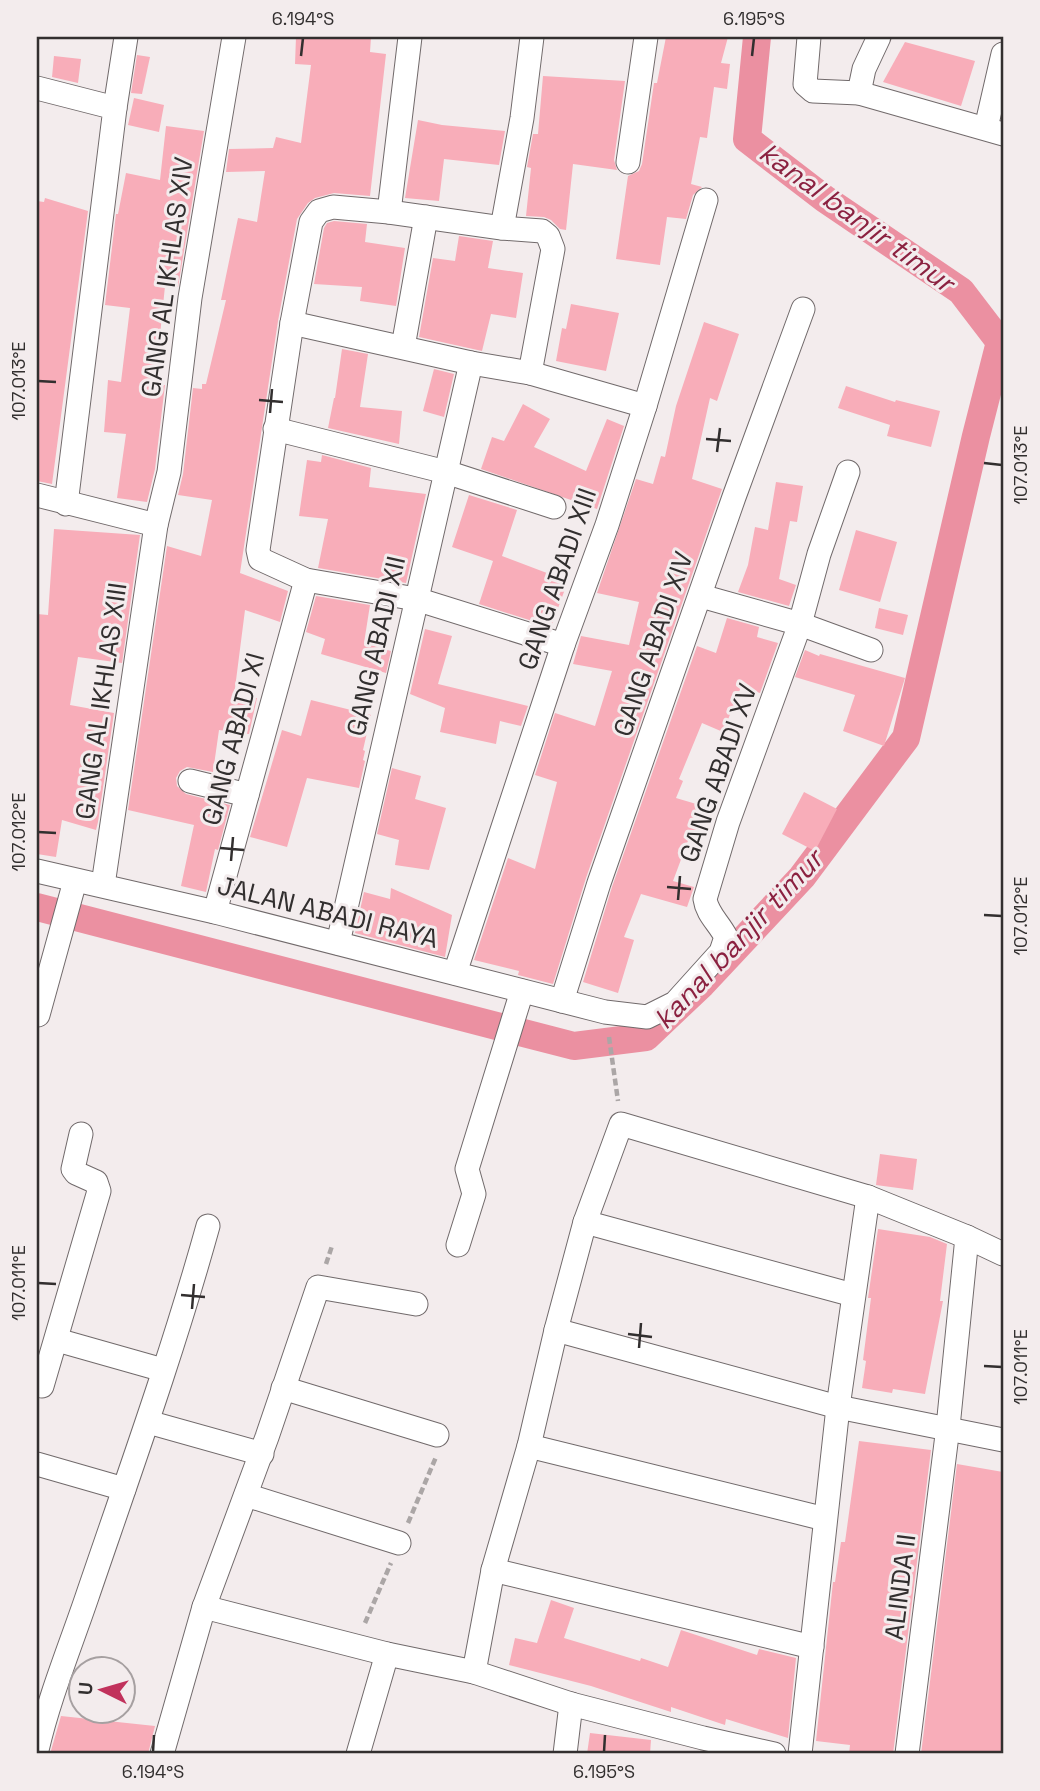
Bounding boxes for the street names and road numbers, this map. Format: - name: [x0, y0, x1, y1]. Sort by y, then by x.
- street label: GANG AL IKHLAS XIV: [133, 155, 201, 399]
- street label: GANG ABADI XIII: [510, 484, 604, 674]
- street label: GANG ABADI XIV: [605, 547, 701, 741]
- street label: GANG ABADI XII: [339, 553, 413, 739]
- street label: GANG AL IKHLAS XIII: [68, 580, 134, 822]
- street label: GANG ABADI XI: [194, 649, 272, 829]
- street label: GANG ABADI XV: [671, 679, 765, 867]
- street label: JALAN ABADI RAYA: [214, 868, 442, 956]
- street label: ALINDA II: [877, 1532, 923, 1642]

